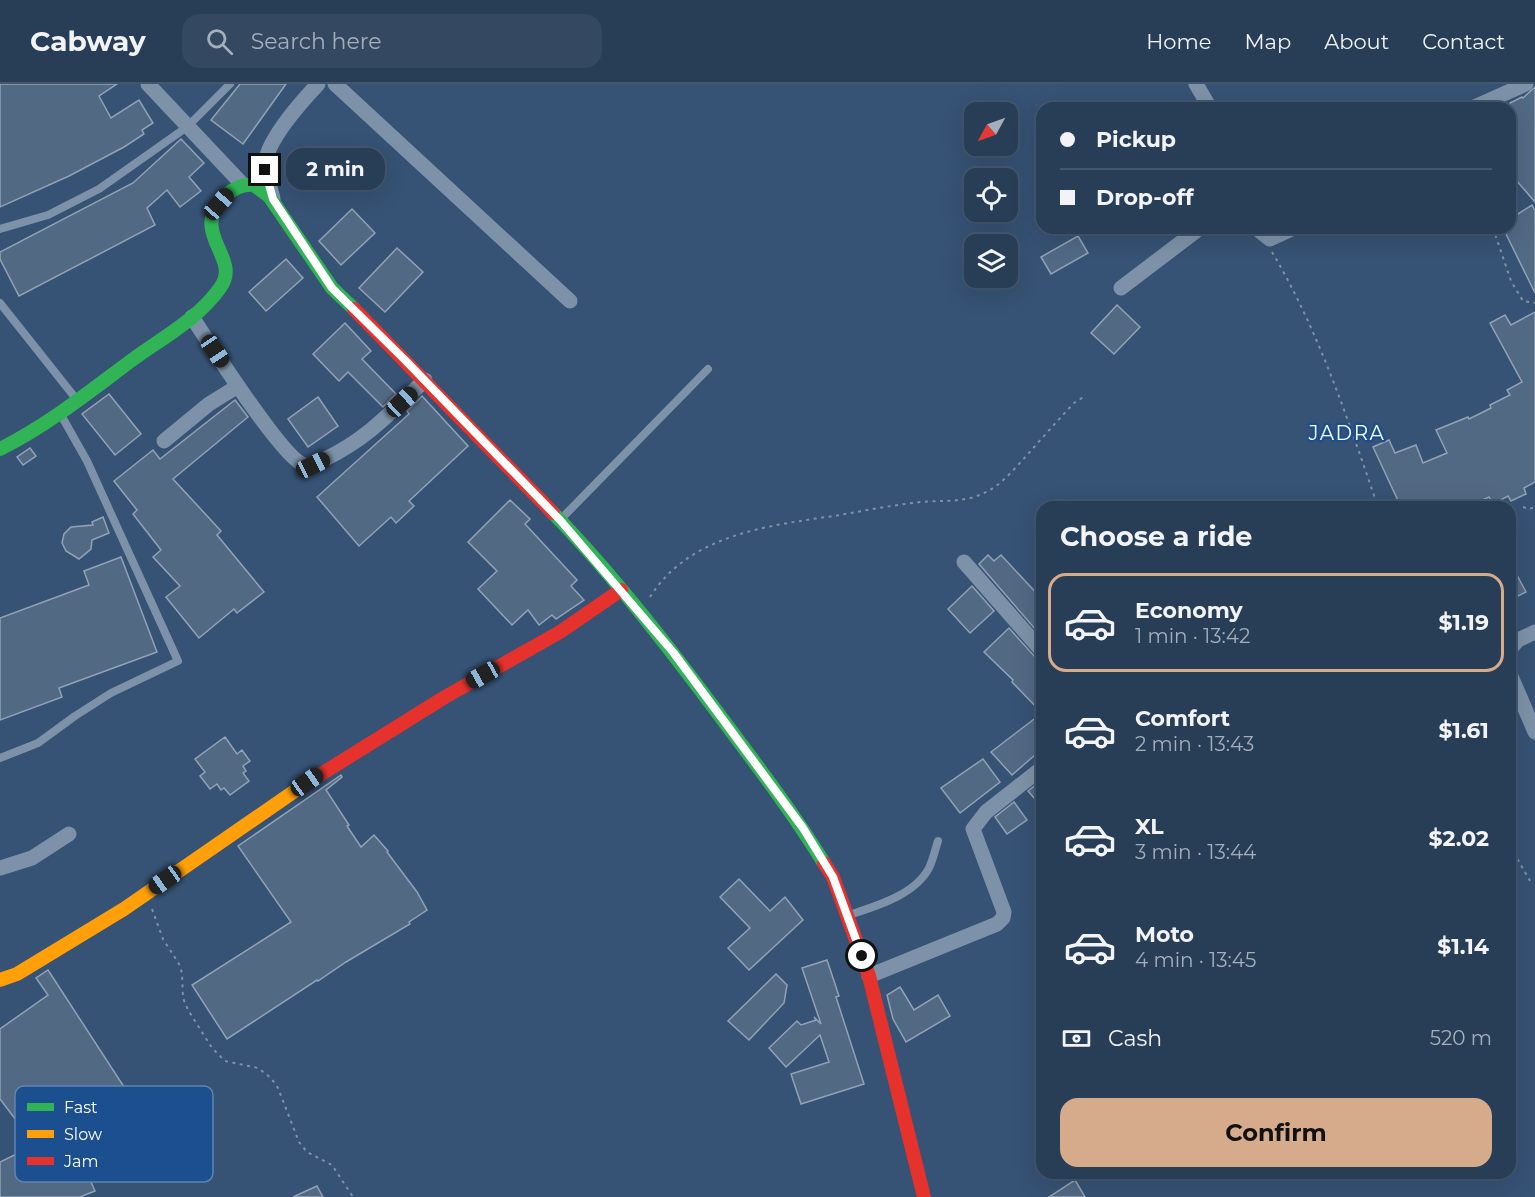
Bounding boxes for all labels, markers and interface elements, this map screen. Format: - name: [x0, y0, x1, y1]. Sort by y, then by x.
- search box: [182, 14, 602, 68]
- text: Cabway: [30, 24, 146, 58]
- icon: search: [203, 25, 236, 58]
- text: Search here: [251, 28, 382, 55]
- text: Home: [1146, 29, 1211, 54]
- text: Map: [1244, 29, 1291, 54]
- text: About: [1324, 29, 1389, 54]
- text: Contact: [1422, 29, 1505, 54]
- north arrow: [964, 102, 1018, 156]
- map controls: [964, 102, 1018, 288]
- text: Pickup: [1096, 126, 1176, 153]
- callout: 2 min: [286, 149, 385, 191]
- route end: [251, 156, 278, 183]
- text: 2 min: [306, 157, 365, 181]
- button: locate: [964, 168, 1018, 222]
- text: Drop-off: [1096, 184, 1194, 211]
- car: [200, 185, 238, 223]
- button: layers: [964, 234, 1018, 288]
- car: [197, 331, 233, 371]
- car: [383, 383, 421, 421]
- district label: JADRA: [1308, 421, 1385, 445]
- car: [293, 449, 333, 481]
- text: Choose a ride: [1060, 520, 1252, 553]
- icon: car: [1063, 596, 1117, 650]
- text: Economy: [1135, 597, 1243, 624]
- text: $1.19: [1439, 609, 1489, 636]
- text: 1 min · 13:42: [1135, 624, 1250, 648]
- car: [463, 658, 503, 692]
- icon: car: [1063, 704, 1117, 758]
- text: Comfort: [1135, 705, 1230, 732]
- text: $1.61: [1438, 717, 1489, 744]
- text: 2 min · 13:43: [1135, 732, 1254, 756]
- car: [287, 764, 327, 800]
- icon: car: [1063, 812, 1117, 866]
- text: XL: [1135, 813, 1164, 840]
- text: $2.02: [1428, 825, 1489, 852]
- text: 3 min · 13:44: [1135, 840, 1256, 864]
- car: [145, 862, 185, 898]
- icon: car: [1063, 920, 1117, 974]
- text: Moto: [1135, 921, 1194, 948]
- text: $1.14: [1437, 933, 1489, 960]
- route start: [848, 942, 875, 969]
- text: 4 min · 13:45: [1135, 948, 1256, 972]
- icon: cash: [1060, 1022, 1093, 1055]
- text: Cash: [1108, 1025, 1162, 1052]
- text: 520 m: [1430, 1026, 1492, 1050]
- legend: [15, 1086, 213, 1182]
- text: Fast: [64, 1098, 98, 1117]
- button: Confirm: [1060, 1098, 1492, 1167]
- text: Slow: [64, 1125, 102, 1144]
- text: Jam: [63, 1152, 98, 1171]

